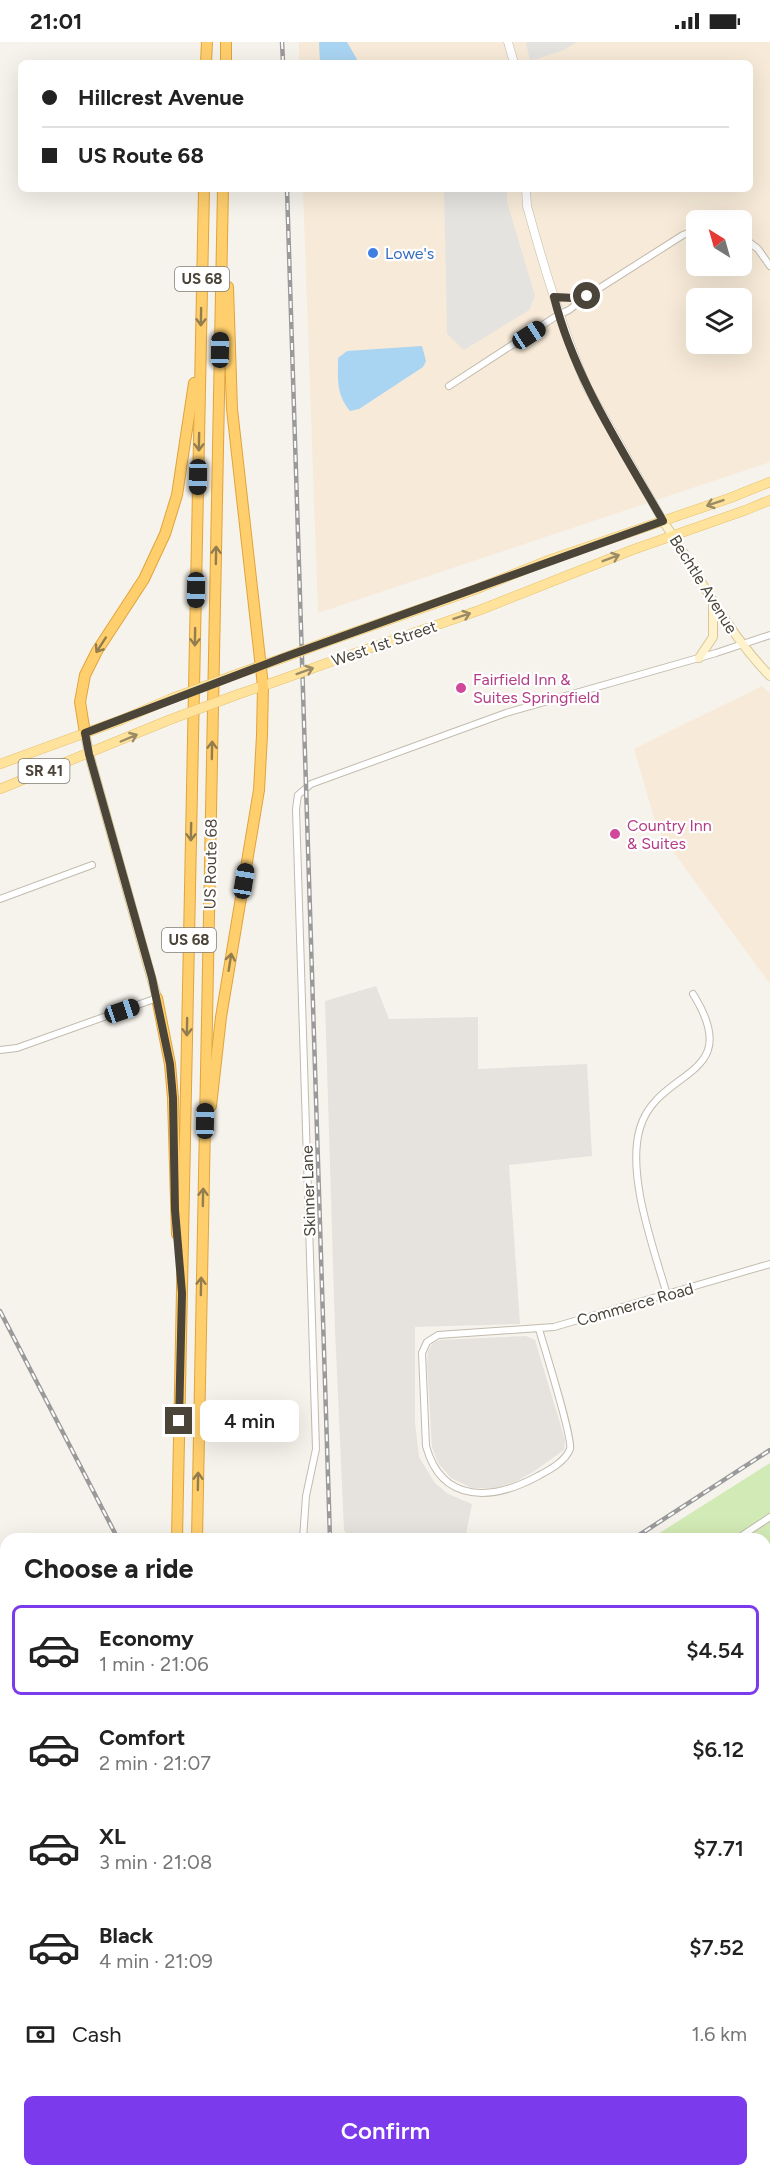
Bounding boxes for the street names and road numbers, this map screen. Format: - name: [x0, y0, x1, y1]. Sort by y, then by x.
- road number: US 68: [175, 267, 229, 291]
- street label: Bechtle Avenue: [666, 532, 742, 637]
- street label: West 1st Street: [329, 617, 439, 670]
- road number: SR 41: [18, 759, 70, 783]
- street label: US Route 68: [200, 818, 221, 910]
- road number: US 68: [162, 928, 216, 952]
- street label: Skinner Lane: [297, 1145, 320, 1237]
- street label: Commerce Road: [575, 1279, 696, 1330]

